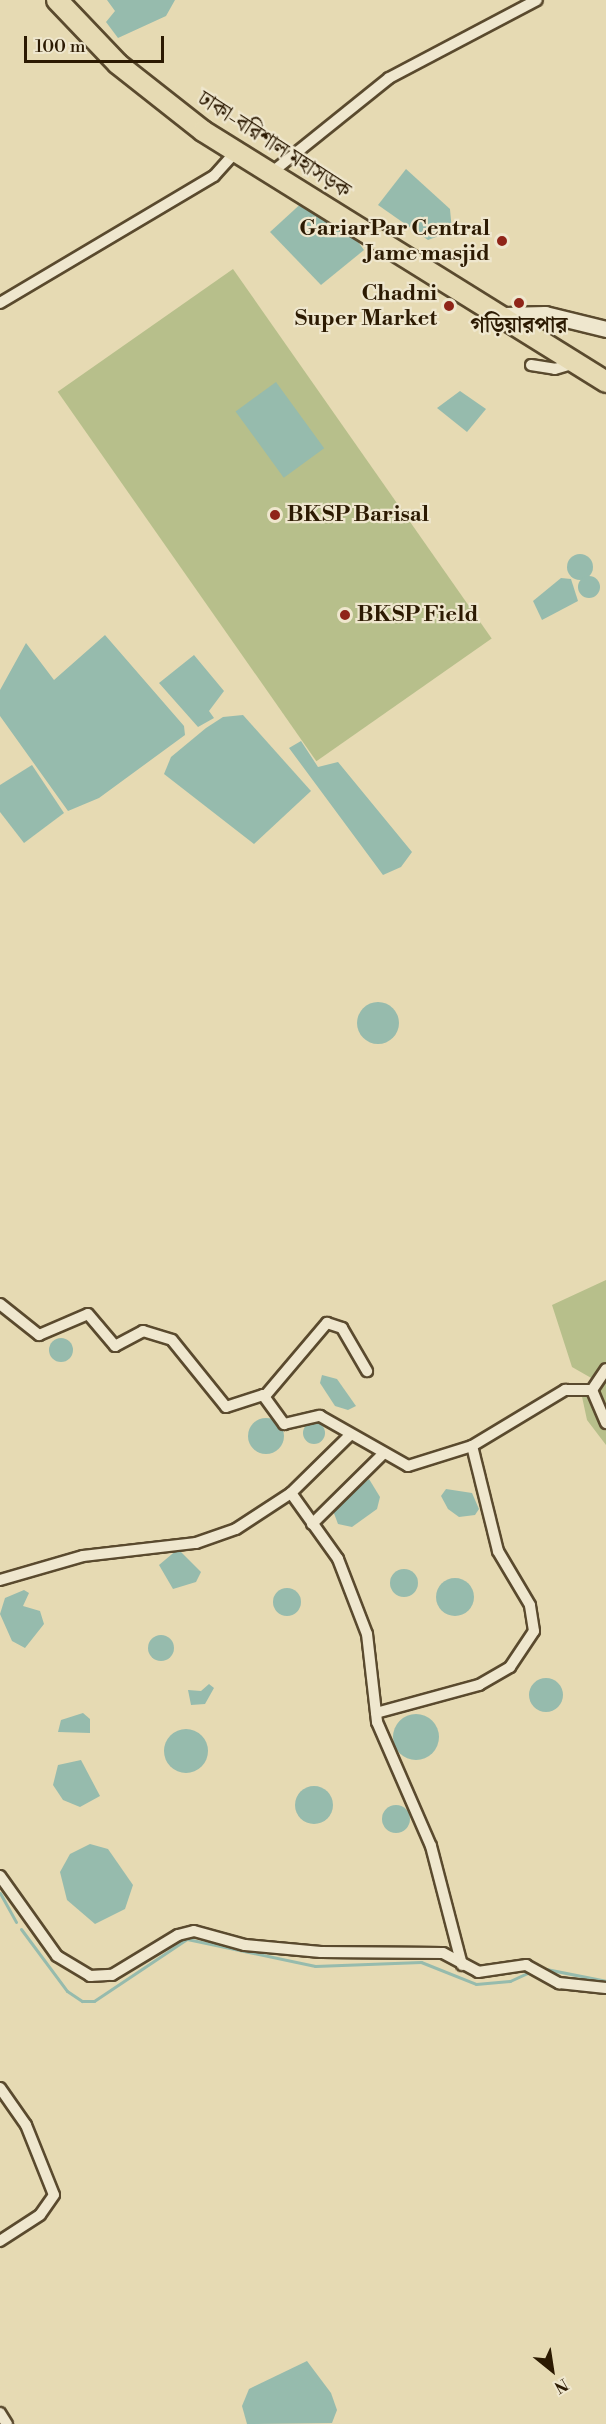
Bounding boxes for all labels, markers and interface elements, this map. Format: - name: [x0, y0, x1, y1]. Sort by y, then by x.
- scale bar: [27, 24, 166, 62]
- text: 100 m: [35, 35, 86, 58]
- street label: ঢাকা-বরিশাল মহাসড়ক: [193, 86, 355, 204]
- place label: GariarPar Central Jame masjid: [299, 215, 490, 266]
- marker: GariarPar Central Jame masjid: [495, 234, 509, 248]
- place label: Chadni Super Market: [295, 280, 437, 332]
- marker: গড়িয়ারপার: [512, 296, 526, 310]
- marker: Chadni Super Market: [442, 299, 456, 313]
- place label: গড়িয়ারপার: [471, 313, 567, 339]
- place label: BKSP Barisal: [287, 502, 429, 528]
- marker: BKSP Barisal: [268, 508, 282, 522]
- place label: BKSP Field: [357, 602, 478, 628]
- marker: BKSP Field: [338, 608, 352, 622]
- north arrow: [522, 2340, 582, 2400]
- text: N: [551, 2374, 571, 2397]

